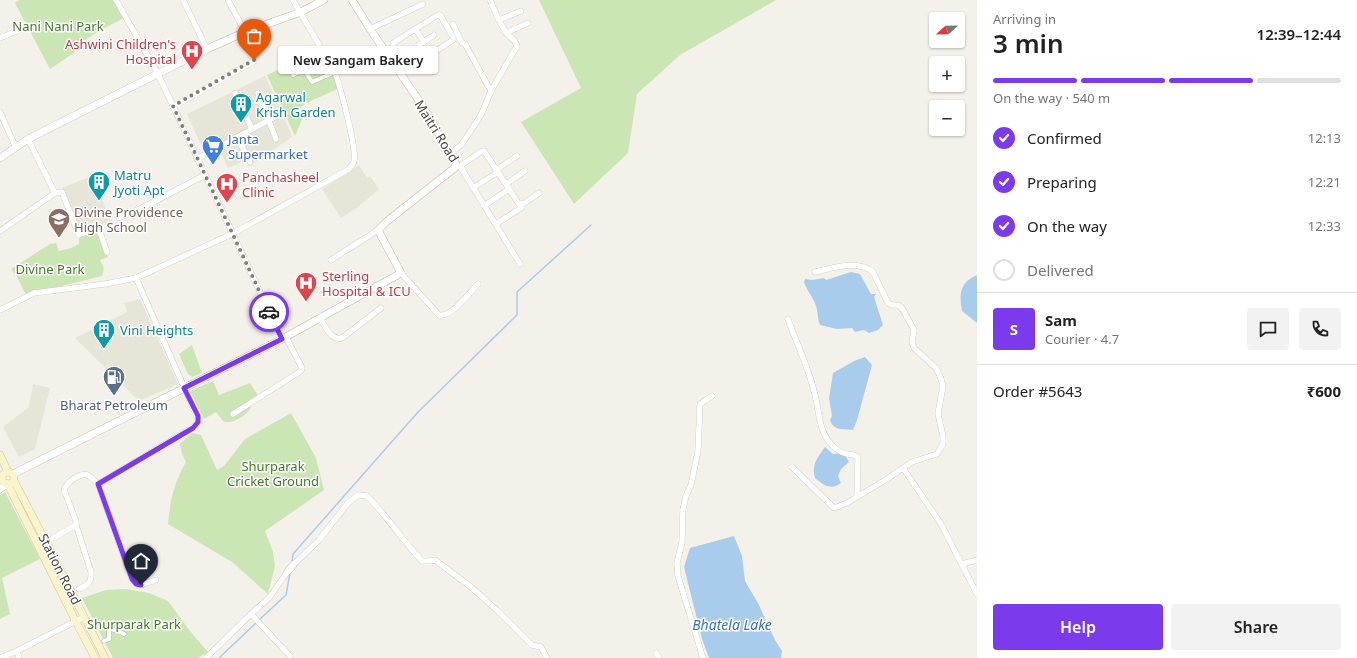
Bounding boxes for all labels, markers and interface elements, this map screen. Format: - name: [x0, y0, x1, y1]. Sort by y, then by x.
- text: Arriving in: [993, 10, 1056, 28]
- north arrow: [929, 12, 965, 48]
- map controls: [929, 12, 965, 136]
- park label: Nani Nani Park: [12, 17, 104, 35]
- pin: [237, 19, 271, 60]
- text: 12:39–12:44: [1257, 24, 1341, 44]
- icon: bag: [243, 25, 265, 47]
- text: 3 min: [993, 25, 1064, 61]
- place label: Ashwini Children's Hospital: [65, 35, 176, 68]
- hospital icon: Ashwini Children's Hospital: [179, 38, 205, 71]
- callout: New Sangam Bakery: [278, 46, 438, 74]
- text: New Sangam Bakery: [293, 51, 423, 69]
- button: +: [929, 56, 965, 92]
- place label: Agarwal Krish Garden: [256, 88, 336, 121]
- text: On the way · 540 m: [993, 89, 1110, 107]
- building icon: Agarwal Krish Garden: [228, 91, 254, 124]
- street label: Maitri Road: [411, 96, 463, 166]
- button: −: [929, 100, 965, 136]
- icon: check: [993, 127, 1015, 149]
- text: Confirmed: [1027, 128, 1102, 148]
- text: 12:13: [1308, 129, 1341, 147]
- place label: Janta Supermarket: [226, 130, 308, 163]
- supermarket icon: Janta Supermarket: [200, 133, 226, 166]
- place label: Matru Jyoti Apt: [112, 166, 165, 199]
- place label: Panchasheel Clinic: [242, 168, 319, 201]
- building icon: Matru Jyoti Apt: [86, 169, 112, 202]
- hospital icon: Panchasheel Clinic: [214, 171, 240, 204]
- icon: check: [993, 171, 1015, 193]
- text: Preparing: [1027, 172, 1097, 192]
- text: 12:21: [1308, 173, 1341, 191]
- place label: Divine Providence High School: [74, 203, 183, 236]
- school or university icon: Divine Providence High School: [46, 206, 72, 239]
- icon: check: [993, 215, 1015, 237]
- text: On the way: [1027, 216, 1107, 236]
- text: 12:33: [1308, 217, 1341, 235]
- park label: Divine Park: [15, 260, 85, 278]
- text: Delivered: [1027, 260, 1094, 280]
- place label: Sterling Hospital & ICU: [322, 267, 411, 300]
- hospital icon: Sterling Hospital & ICU: [293, 270, 319, 303]
- courier: [249, 292, 289, 332]
- icon: car: [258, 301, 280, 323]
- button: chat: [1247, 308, 1289, 350]
- button: phone: [1299, 308, 1341, 350]
- text: Sam: [1045, 310, 1077, 330]
- building icon: Vini Heights: [91, 317, 117, 350]
- text: S: [1010, 319, 1018, 339]
- place label: Vini Heights: [120, 321, 193, 339]
- text: Courier · 4.7: [1045, 330, 1119, 348]
- fuel station icon: Bharat Petroleum: [101, 364, 127, 397]
- text: Order #5643: [993, 381, 1082, 401]
- text: ₹600: [1307, 381, 1341, 401]
- place label: Bharat Petroleum: [60, 396, 168, 414]
- park label: Shurparak Cricket Ground: [227, 457, 319, 490]
- street label: Station Road: [34, 530, 86, 608]
- pin: [124, 544, 158, 585]
- icon: home: [130, 550, 152, 572]
- button: Help: [993, 604, 1163, 650]
- button: Share: [1171, 604, 1341, 650]
- park label: Shurparak Park: [87, 615, 181, 633]
- water label: Bhatela Lake: [692, 615, 772, 634]

